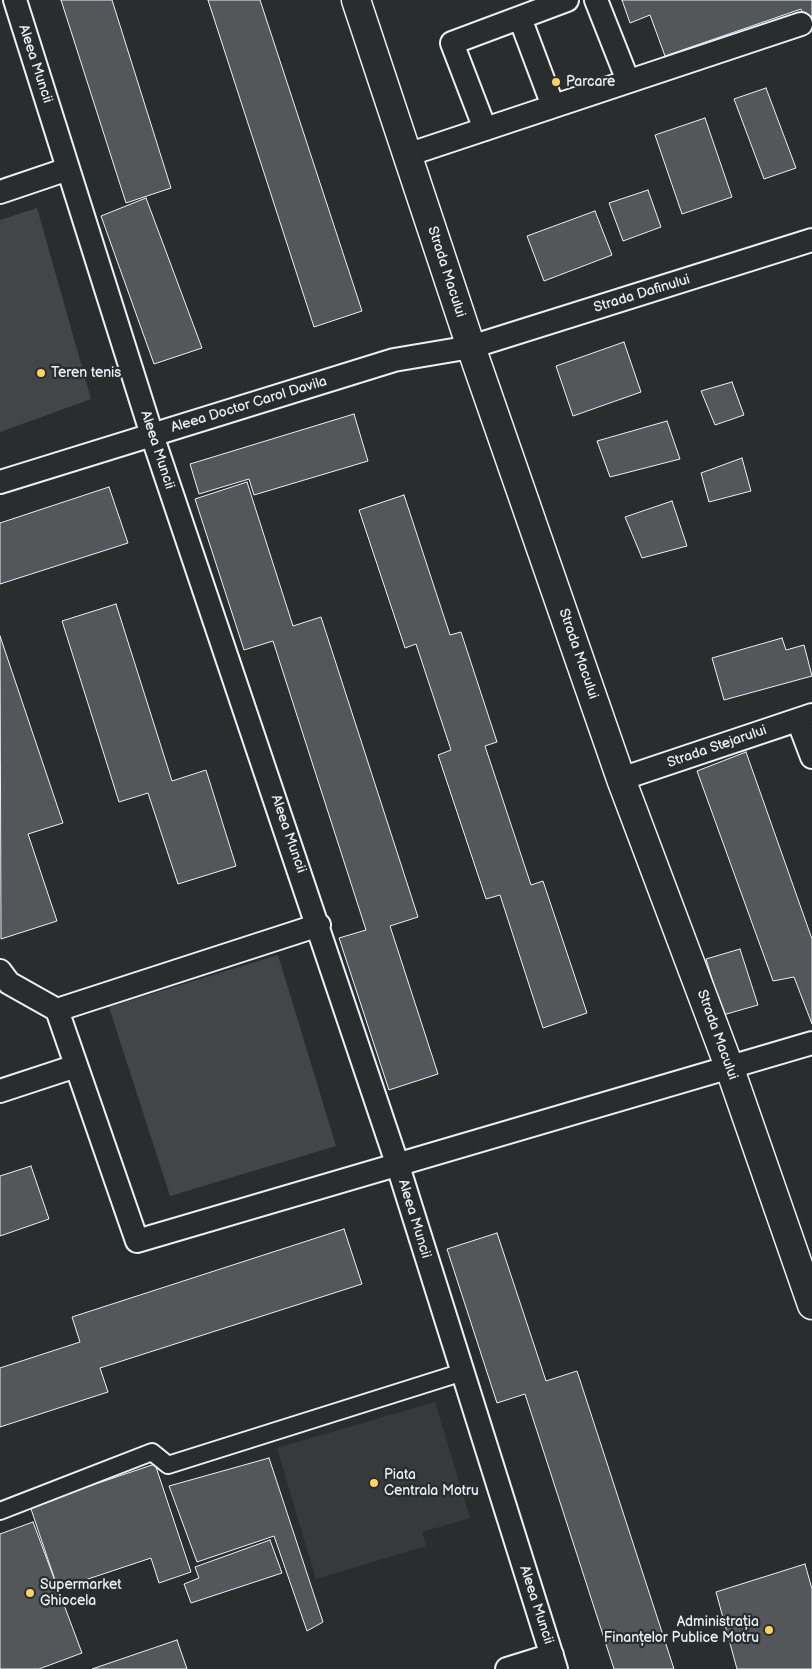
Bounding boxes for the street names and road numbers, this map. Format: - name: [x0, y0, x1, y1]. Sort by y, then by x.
- street label: Aleea Muncii: [14, 23, 56, 105]
- street label: Strada Macului: [423, 224, 469, 320]
- street label: Strada Dafinului: [592, 271, 692, 317]
- street label: Aleea Doctor Carol Davila: [169, 373, 329, 437]
- street label: Aleea Muncii: [136, 409, 178, 491]
- street label: Strada Macului: [555, 607, 601, 701]
- street label: Strada Stejarului: [665, 722, 769, 772]
- street label: Aleea Muncii: [267, 793, 309, 875]
- street label: Strada Macului: [693, 988, 741, 1082]
- street label: Aleea Muncii: [394, 1177, 434, 1261]
- street label: Aleea Muncii: [515, 1564, 557, 1646]

